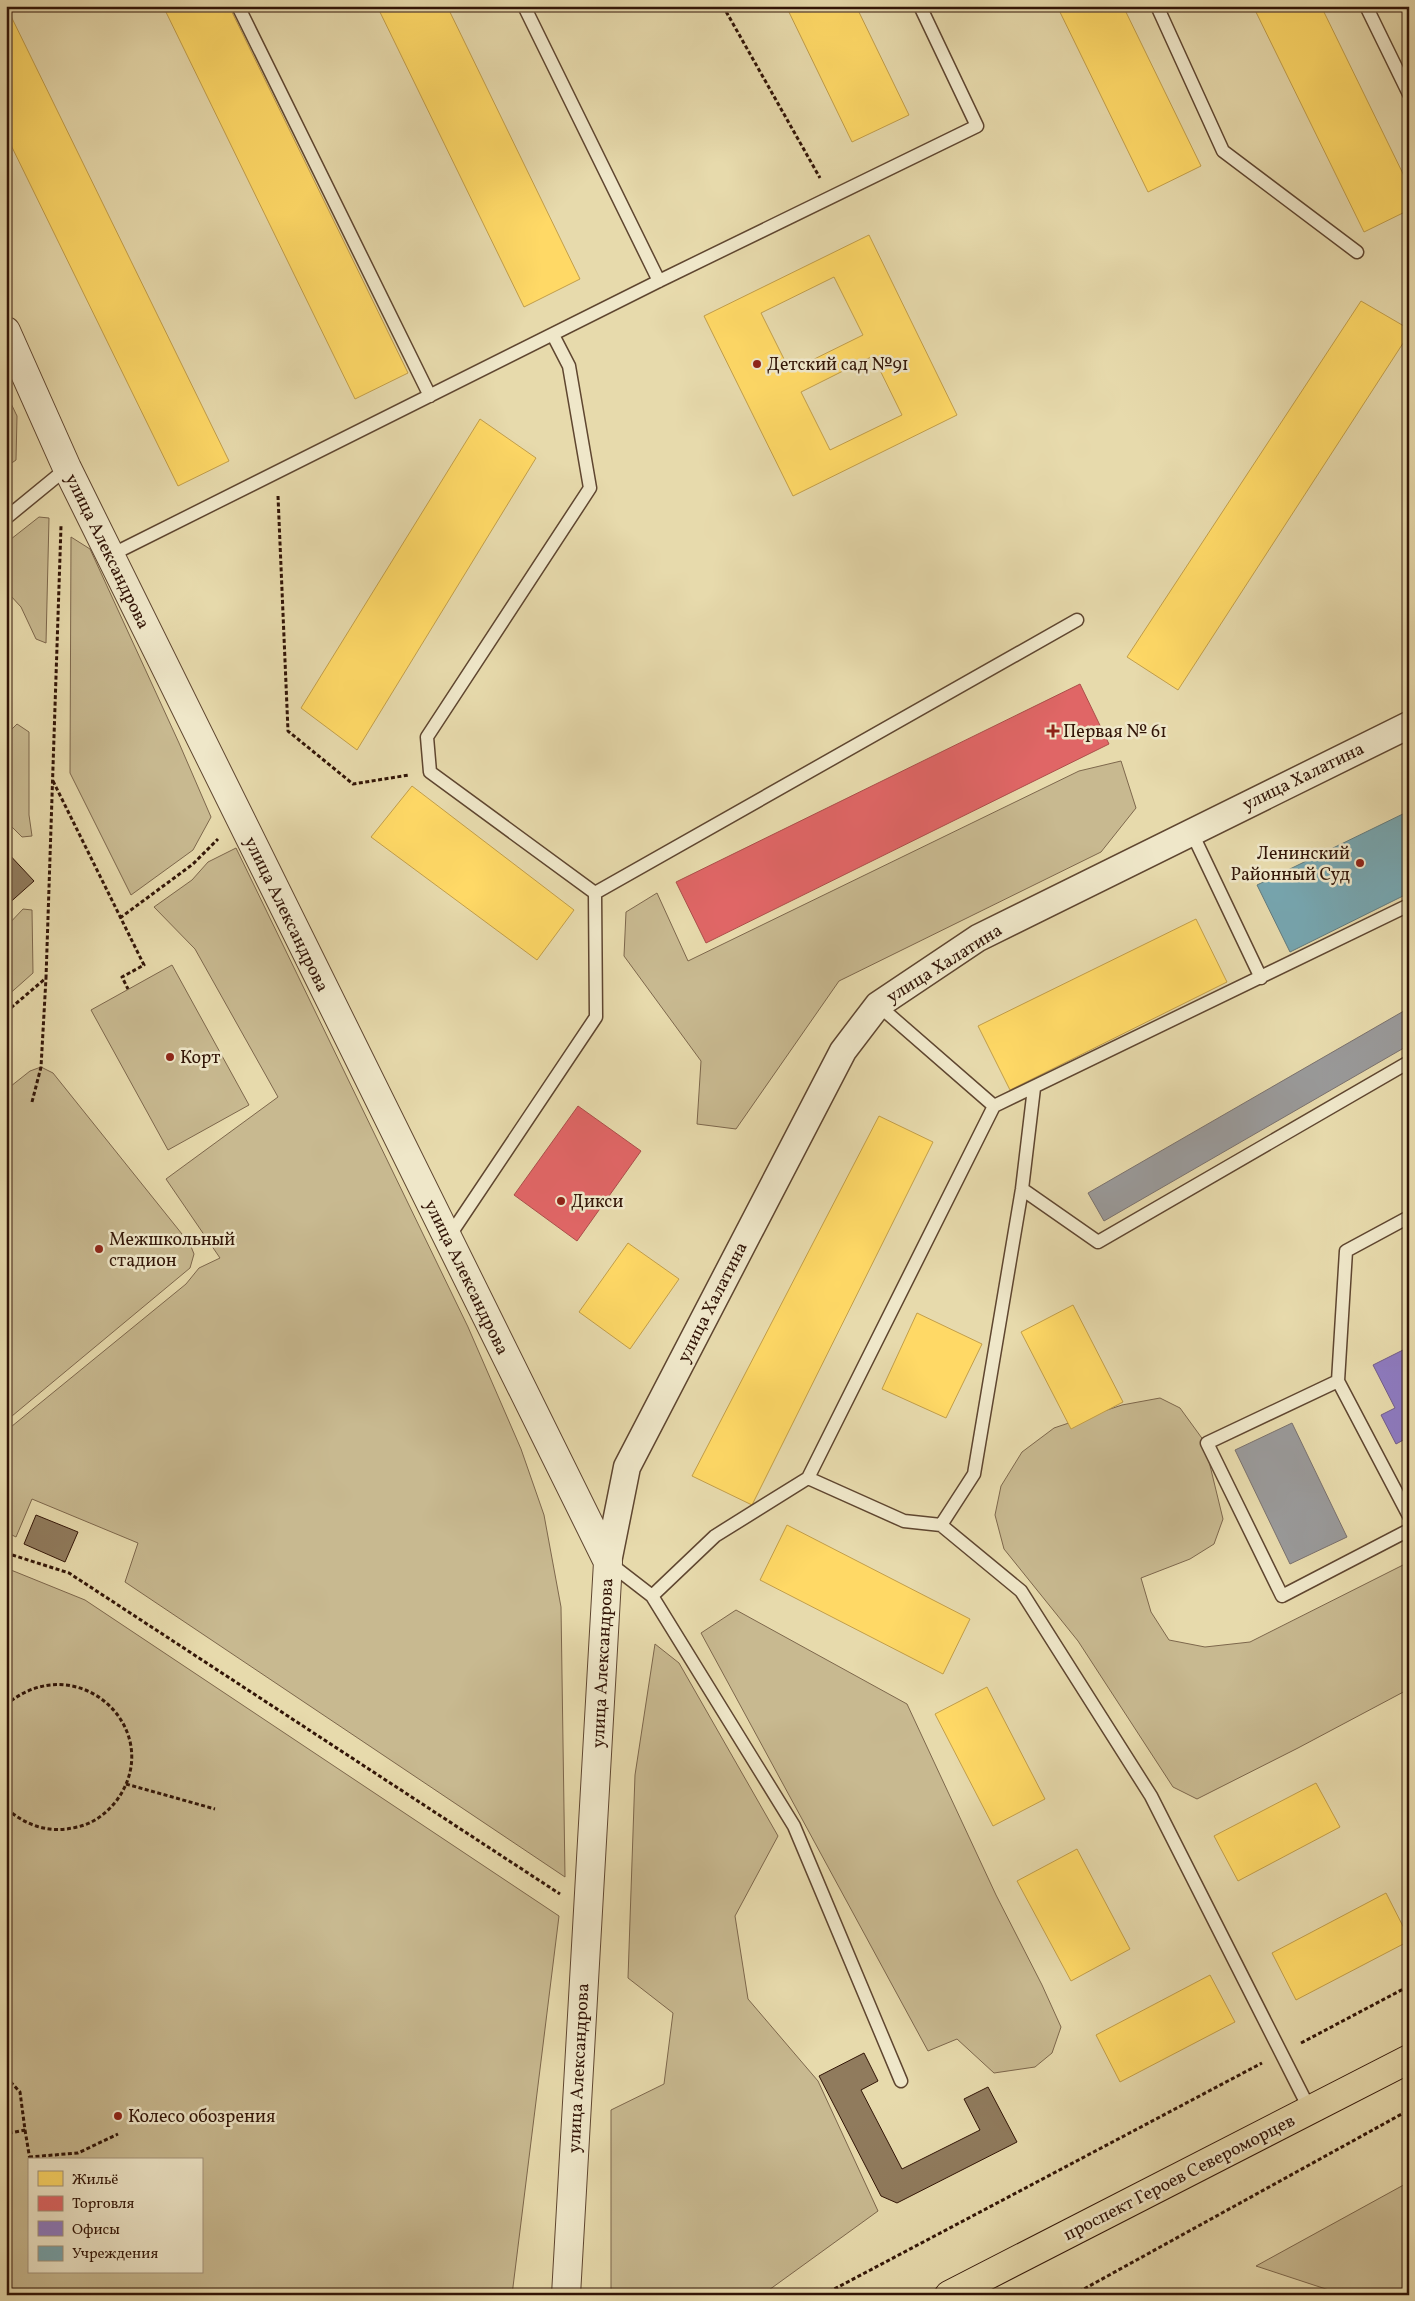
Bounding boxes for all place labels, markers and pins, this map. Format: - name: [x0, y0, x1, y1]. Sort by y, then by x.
- place label: Детский сад №91: [767, 353, 909, 378]
- marker: Детский сад №91: [751, 358, 763, 370]
- place label: Первая № 61: [1063, 720, 1167, 745]
- marker: Первая № 61: [1047, 725, 1059, 737]
- place label: Ленинский Районный Суд: [1230, 842, 1350, 888]
- marker: Ленинский Районный Суд: [1354, 857, 1366, 869]
- place label: Корт: [180, 1046, 220, 1071]
- marker: Корт: [164, 1051, 176, 1063]
- place label: Дикси: [571, 1190, 623, 1215]
- marker: Дикси: [555, 1195, 567, 1207]
- place label: Межшкольный стадион: [109, 1228, 235, 1274]
- marker: Межшкольный стадион: [93, 1243, 105, 1255]
- place label: Колесо обозрения: [128, 2105, 275, 2130]
- marker: Колесо обозрения: [112, 2110, 124, 2122]

